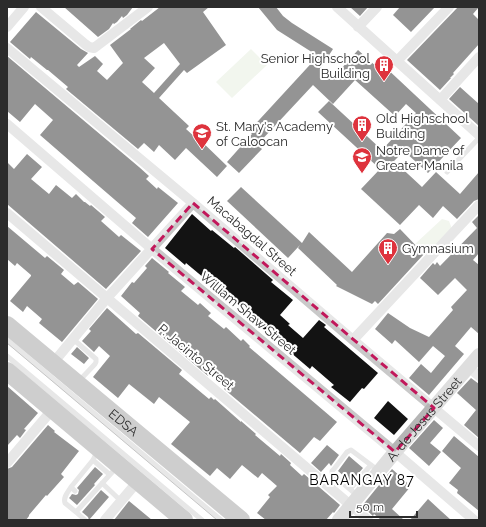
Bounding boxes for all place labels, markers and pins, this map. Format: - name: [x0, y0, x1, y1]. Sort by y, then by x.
- place label: Senior Highschool Building: [261, 51, 370, 81]
- building icon: Senior Highschool Building: [373, 54, 395, 82]
- place label: Old Highschool Building: [376, 111, 469, 141]
- building icon: Old Highschool Building: [351, 114, 373, 142]
- place label: St. Mary's Academy of Caloocan: [216, 119, 333, 149]
- school or university icon: St. Mary's Academy of Caloocan: [191, 122, 213, 150]
- place label: Notre Dame of Greater Manila: [376, 143, 465, 173]
- school or university icon: Notre Dame of Greater Manila: [351, 146, 373, 174]
- building icon: Gymnasium: [377, 237, 399, 265]
- place label: Gymnasium: [402, 241, 474, 256]

